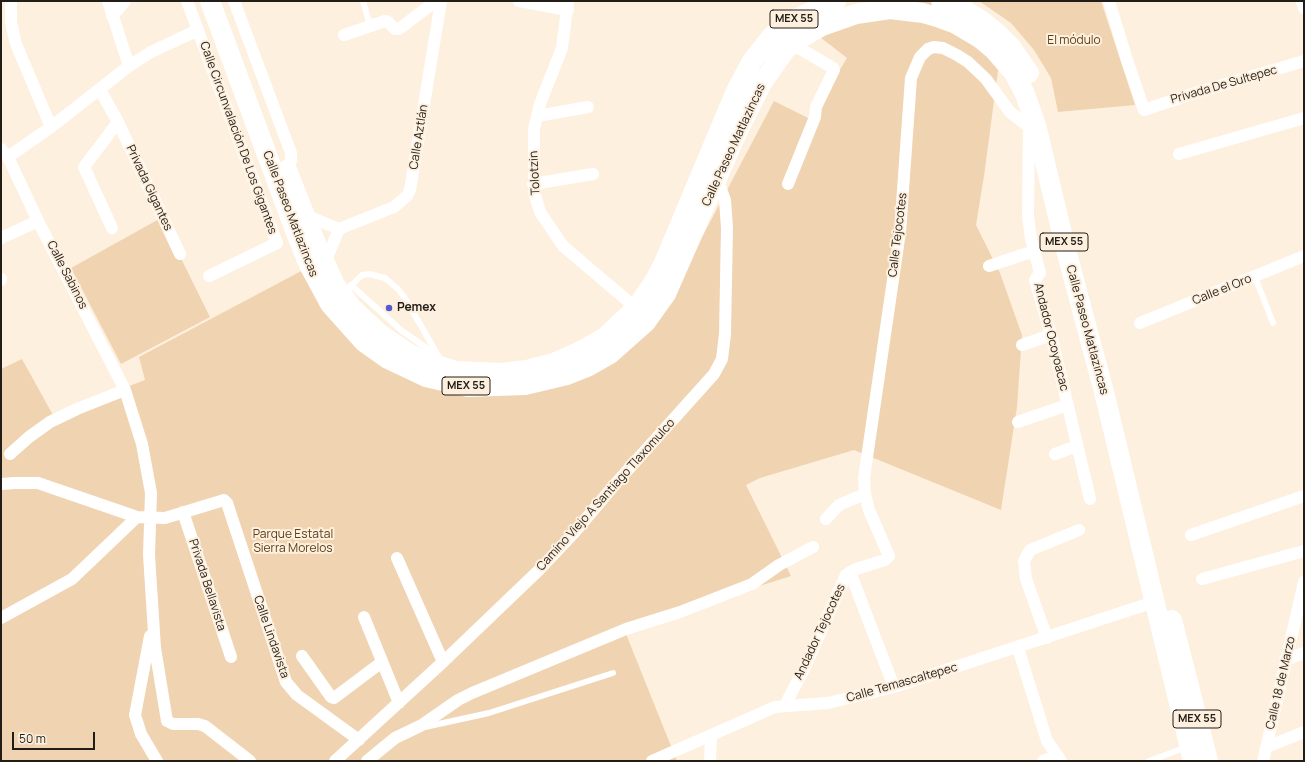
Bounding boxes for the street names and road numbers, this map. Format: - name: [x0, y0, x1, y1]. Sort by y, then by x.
- road number: MEX 55: [770, 10, 818, 28]
- street label: Calle Circunvalación De Los Gigantes: [196, 40, 280, 236]
- street label: Privada De Sultepec: [1169, 63, 1279, 107]
- street label: Calle Paseo Matlazincas: [699, 81, 769, 209]
- street label: Calle Aztlán: [407, 103, 431, 171]
- street label: Privada Gigantes: [123, 143, 175, 233]
- street label: Calle Paseo Matlazincas: [259, 149, 321, 279]
- street label: Tolotzin: [527, 151, 543, 195]
- street label: Calle Tejocotes: [886, 192, 910, 278]
- road number: MEX 55: [1040, 233, 1088, 251]
- street label: Calle Sabinos: [44, 238, 90, 312]
- street label: Calle Paseo Matlazincas: [1063, 264, 1111, 396]
- street label: Calle el Oro: [1190, 272, 1254, 308]
- street label: Andador Ocoyoacac: [1031, 281, 1071, 393]
- road number: MEX 55: [442, 377, 490, 395]
- street label: Camino Viejo A Santiago Tlaxomulco: [534, 416, 678, 574]
- street label: Privada Bellavista: [185, 537, 229, 633]
- street label: Andador Tejocotes: [791, 582, 849, 682]
- street label: Calle Lindavista: [250, 594, 292, 680]
- street label: Calle 18 de Marzo: [1263, 635, 1299, 731]
- street label: Calle Temascaltepec: [845, 660, 959, 706]
- road number: MEX 55: [1173, 710, 1221, 728]

